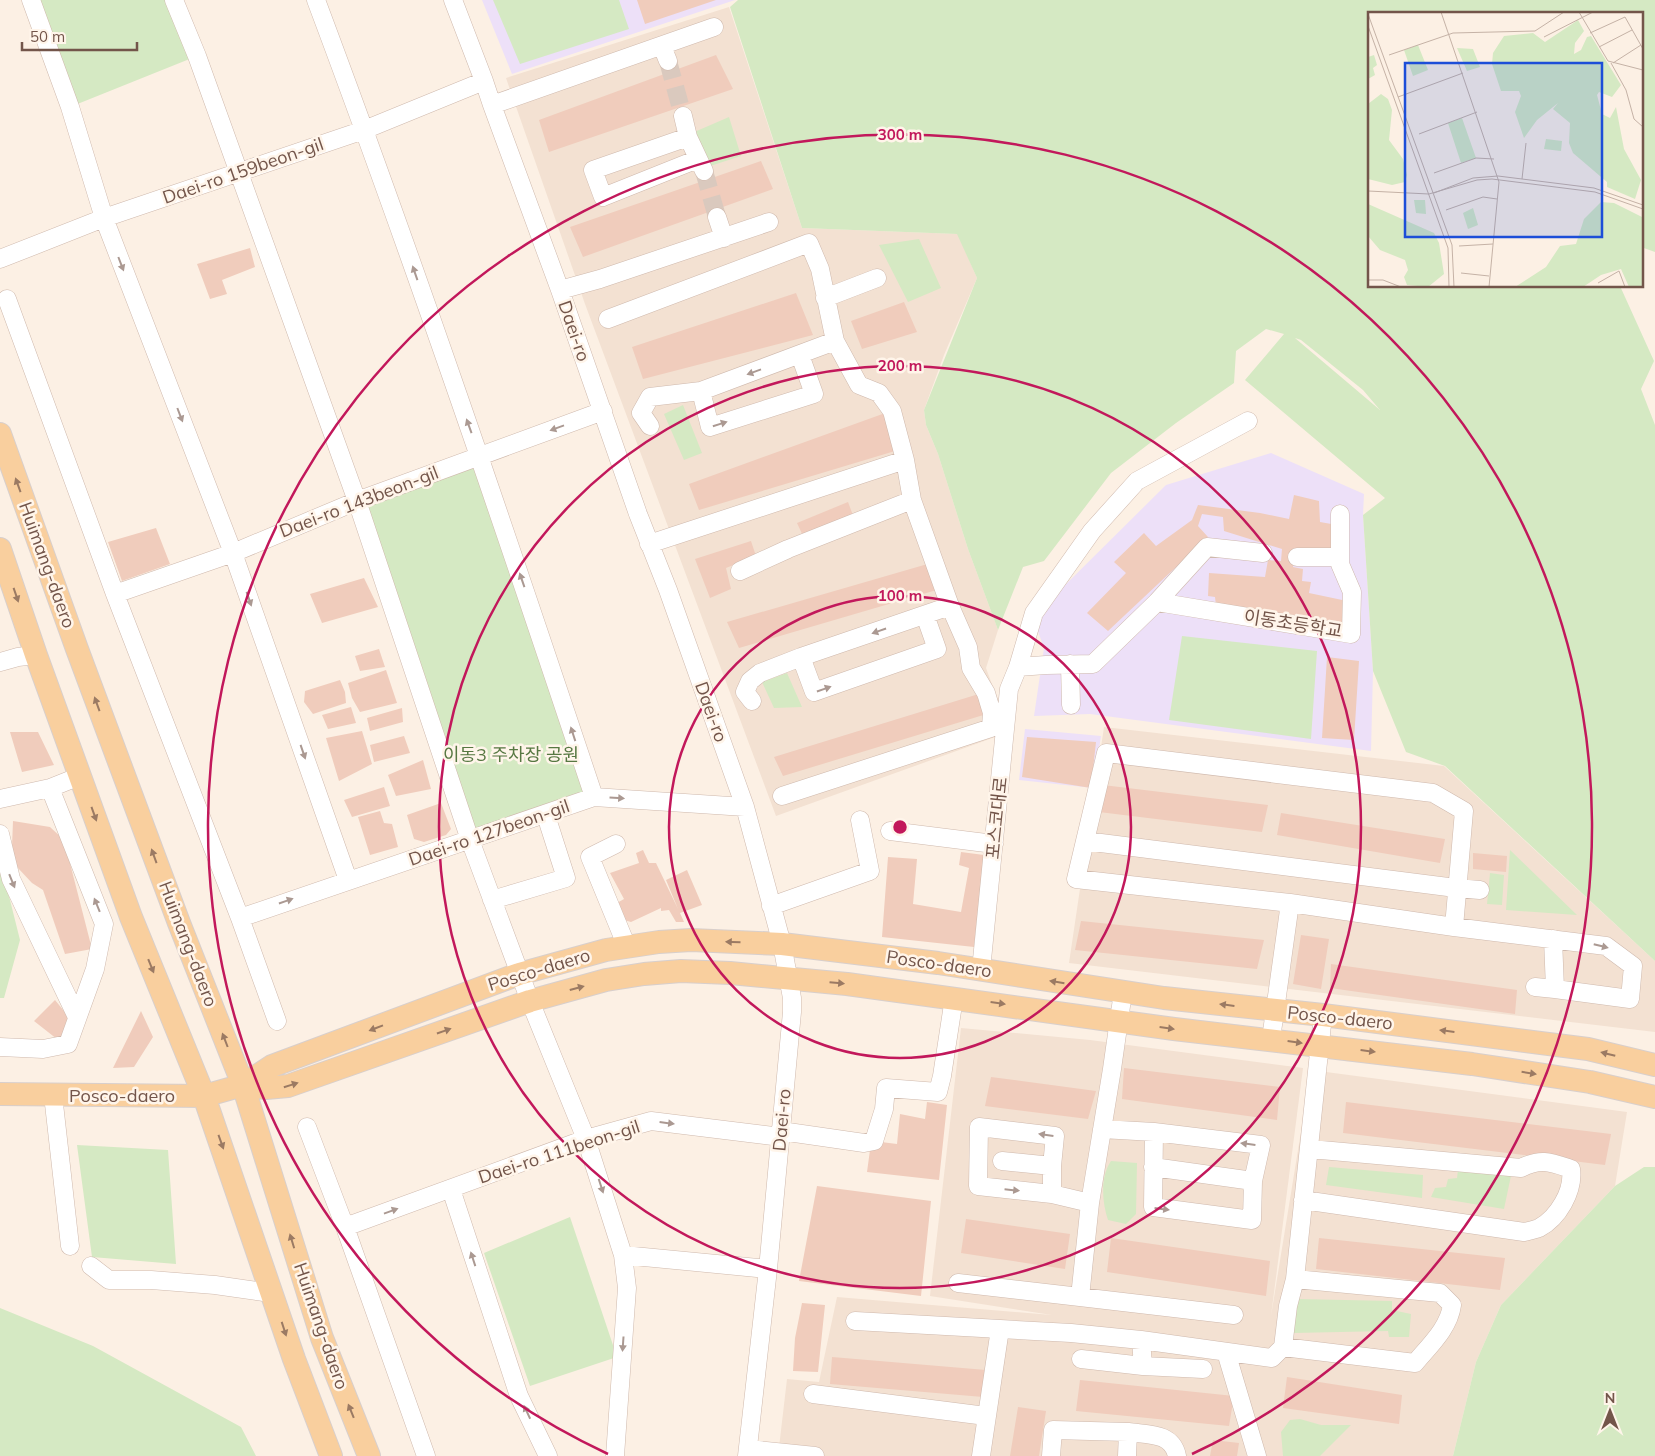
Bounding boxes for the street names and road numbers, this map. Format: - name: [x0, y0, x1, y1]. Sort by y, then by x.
- street label: Daei-ro 159beon-gil: [159, 132, 326, 209]
- street label: Daei-ro: [553, 297, 596, 364]
- street label: Daei-ro 143beon-gil: [276, 461, 442, 542]
- street label: Huimang-daero: [14, 499, 81, 631]
- street label: 이동초등학교: [1242, 604, 1344, 643]
- street label: Daei-ro: [690, 678, 733, 745]
- street label: 포스코대로: [981, 776, 1012, 860]
- street label: Daei-ro 127beon-gil: [405, 794, 572, 871]
- street label: Huimang-daero: [154, 878, 223, 1010]
- street label: Posco-daero: [485, 943, 593, 996]
- street label: Posco-daero: [885, 945, 993, 982]
- street label: Posco-daero: [1286, 1001, 1394, 1034]
- street label: Posco-daero: [69, 1084, 175, 1107]
- street label: Daei-ro: [767, 1088, 796, 1152]
- street label: Daei-ro 111beon-gil: [475, 1115, 643, 1189]
- street label: Huimang-daero: [289, 1259, 354, 1392]

